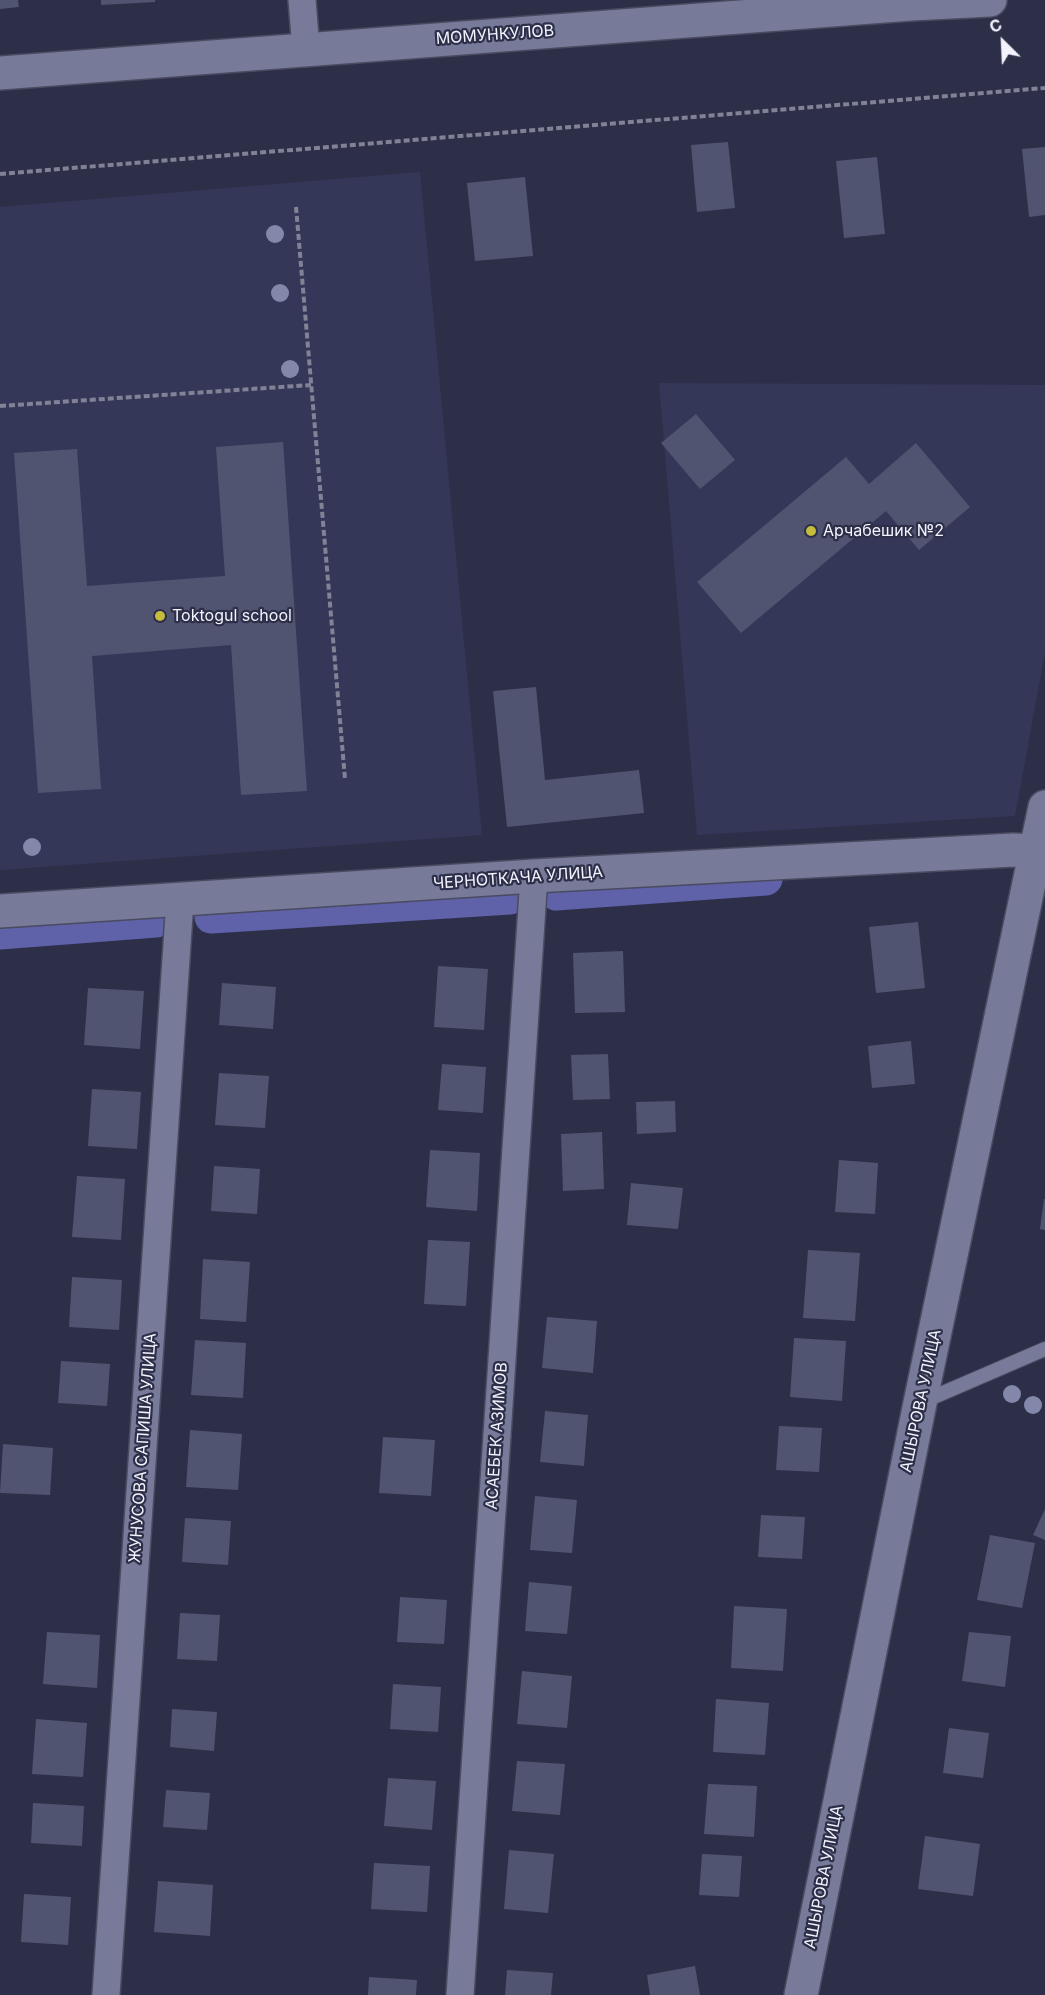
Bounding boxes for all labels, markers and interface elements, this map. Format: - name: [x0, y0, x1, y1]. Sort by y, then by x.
- north arrow: [973, 12, 1033, 72]
- text: С: [986, 14, 1005, 37]
- street label: МОМУНКУЛОВ: [435, 21, 555, 49]
- place label: Арчабешик №2: [823, 521, 944, 541]
- marker: Арчабешик №2: [804, 524, 818, 538]
- place label: Toktogul school: [172, 606, 292, 626]
- marker: Toktogul school: [153, 609, 167, 623]
- street label: ЧЕРНОТКАЧА УЛИЦА: [432, 862, 604, 894]
- street label: АШЫРОВА УЛИЦА: [896, 1328, 946, 1474]
- street label: ЖУНУСОВА САПИША УЛИЦА: [125, 1332, 161, 1564]
- street label: АСАЕБЕК АЗИМОВ: [482, 1362, 512, 1510]
- street label: АШЫРОВА УЛИЦА: [801, 1804, 847, 1950]

